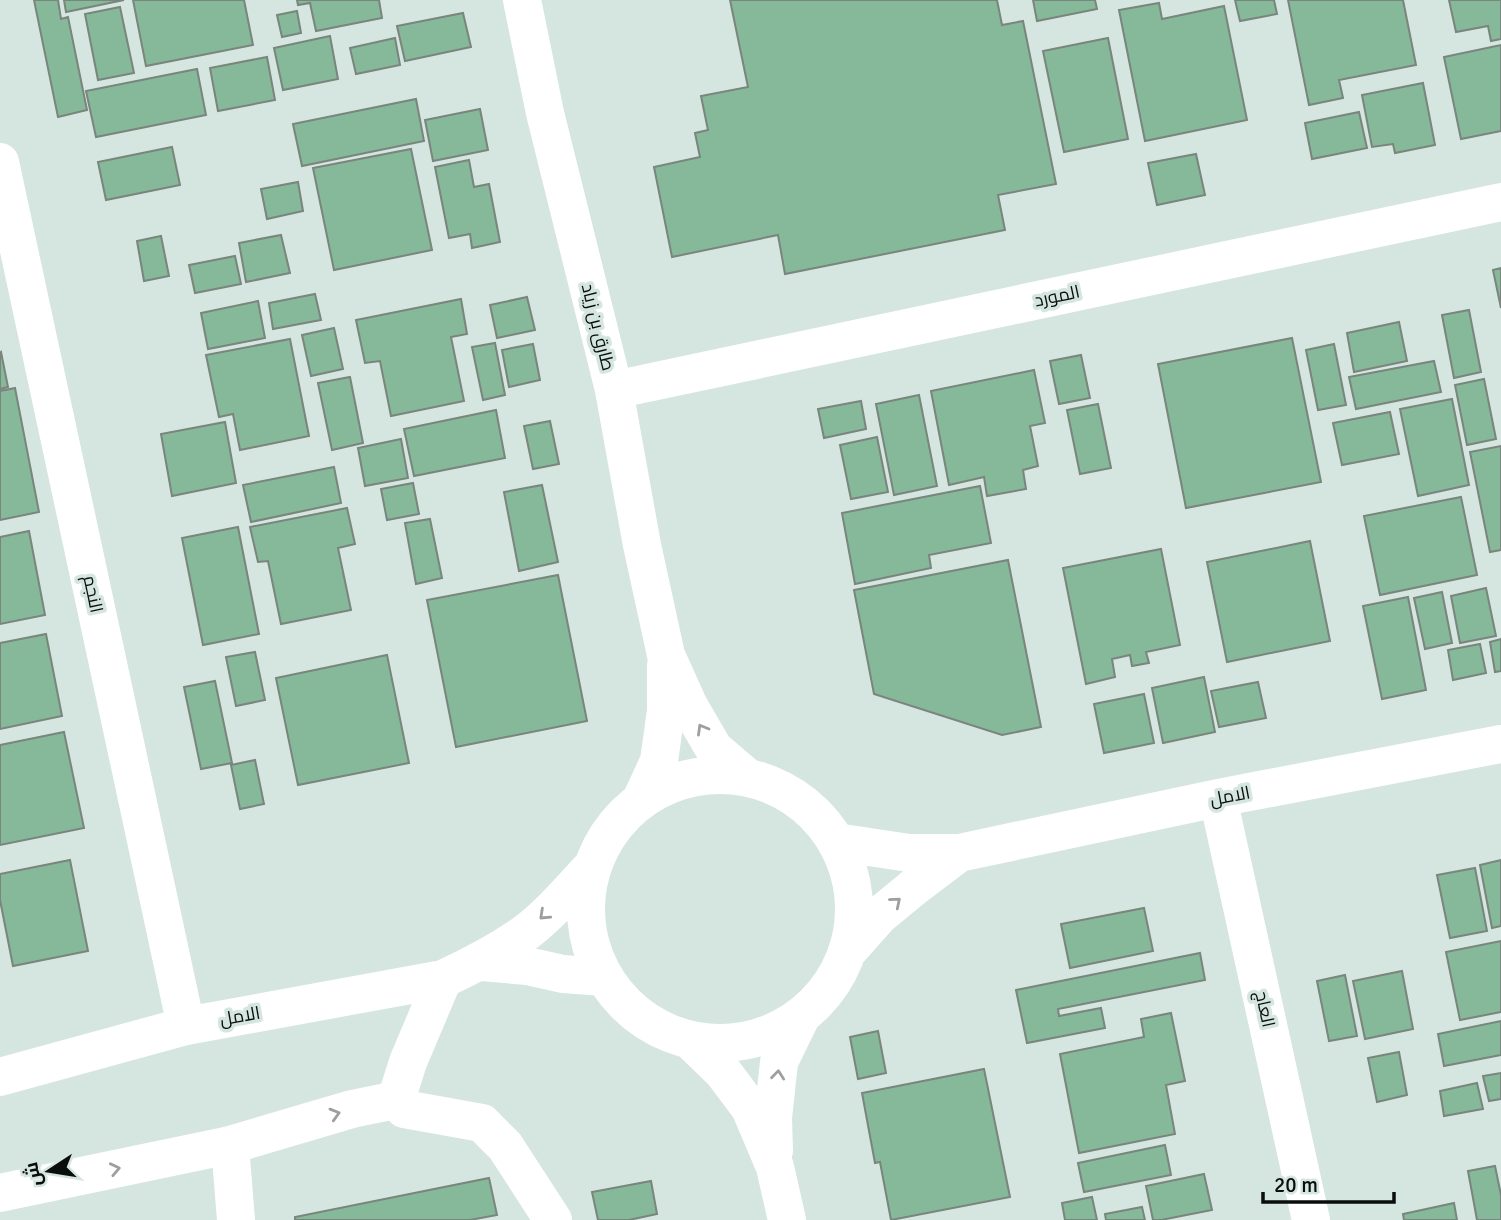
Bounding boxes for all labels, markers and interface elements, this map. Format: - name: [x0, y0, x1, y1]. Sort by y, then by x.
- street label: المورد: [1032, 280, 1082, 312]
- street label: طارق بن زياد: [576, 281, 619, 373]
- street label: النجم: [77, 573, 108, 615]
- one-way arrow: [697, 723, 710, 736]
- street label: الامل: [1208, 781, 1252, 811]
- one-way arrow: [887, 898, 900, 910]
- one-way arrow: [539, 907, 552, 920]
- street label: العاج: [1249, 989, 1280, 1030]
- street label: الامل: [218, 1002, 262, 1030]
- one-way arrow: [770, 1069, 785, 1080]
- one-way arrow: [329, 1107, 341, 1122]
- north arrow: [14, 1136, 84, 1206]
- text: ش: [19, 1160, 48, 1189]
- scale bar: [1263, 1160, 1394, 1204]
- one-way arrow: [109, 1163, 121, 1177]
- text: 20 m: [1274, 1172, 1318, 1198]

